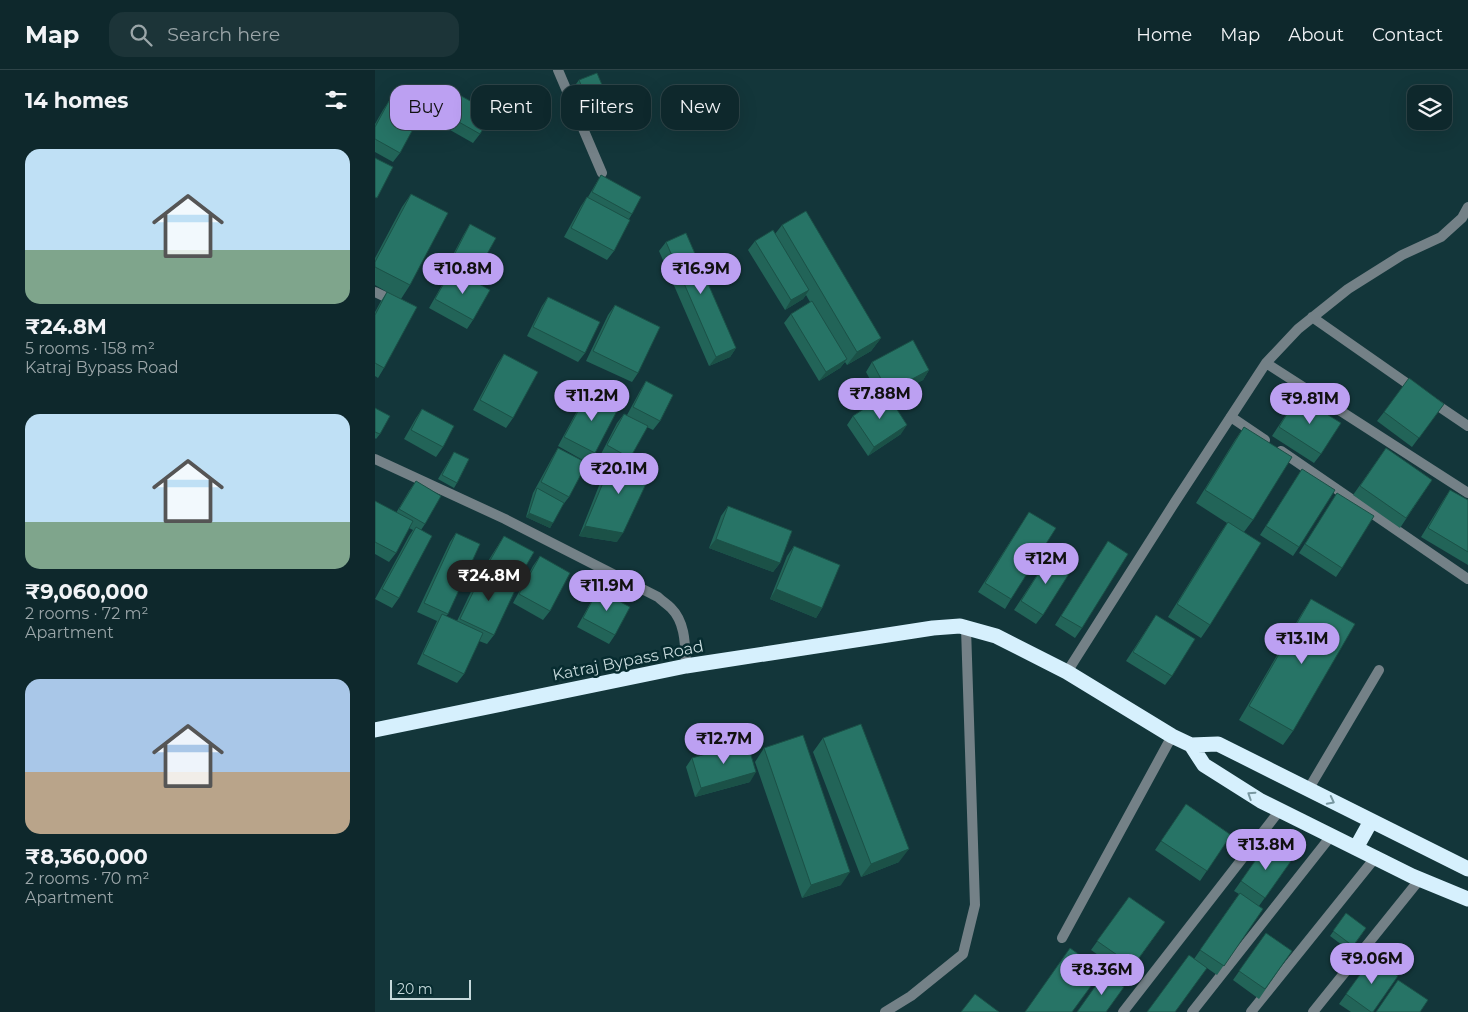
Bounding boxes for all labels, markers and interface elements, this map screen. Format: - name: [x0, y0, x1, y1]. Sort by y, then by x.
- search box: [109, 12, 459, 57]
- text: Map: [25, 20, 79, 49]
- icon: search: [127, 21, 155, 49]
- text: Search here: [167, 23, 280, 46]
- text: Home: [1136, 24, 1192, 46]
- text: Map: [1220, 24, 1260, 46]
- text: About: [1288, 24, 1344, 46]
- text: Contact: [1372, 24, 1443, 46]
- chip: Buy: [390, 85, 461, 130]
- chip: Rent: [471, 85, 551, 130]
- chip: Filters: [561, 85, 651, 130]
- chip: New: [661, 85, 739, 130]
- map controls: [1407, 85, 1452, 130]
- button: layers: [1407, 85, 1452, 130]
- icon: filters: [322, 86, 350, 114]
- text: 14 homes: [25, 88, 129, 113]
- icon: home: [143, 181, 233, 271]
- pin: ₹10.8M: [422, 252, 504, 295]
- pin: ₹16.9M: [660, 252, 742, 295]
- text: ₹10.8M: [434, 259, 492, 278]
- text: ₹16.9M: [672, 259, 730, 278]
- text: ₹24.8M: [25, 314, 107, 339]
- text: 5 rooms · 158 m²: [25, 339, 155, 358]
- text: Katraj Bypass Road: [25, 358, 178, 377]
- pin: ₹7.88M: [839, 378, 921, 420]
- pin: ₹11.2M: [551, 380, 633, 422]
- pin: ₹9.81M: [1269, 382, 1351, 425]
- text: ₹7.88M: [849, 384, 911, 403]
- text: ₹11.2M: [565, 386, 619, 405]
- text: ₹9.81M: [1281, 389, 1339, 408]
- icon: home: [143, 446, 233, 536]
- pin: ₹20.1M: [578, 452, 660, 495]
- text: ₹20.1M: [590, 459, 648, 478]
- pin: ₹12M: [1016, 542, 1076, 585]
- text: ₹12M: [1025, 549, 1067, 568]
- pin: ₹24.8M: [448, 560, 530, 602]
- text: ₹24.8M: [458, 566, 520, 585]
- pin: ₹11.9M: [566, 570, 648, 612]
- text: ₹11.9M: [580, 576, 634, 595]
- text: ₹9,060,000: [25, 579, 148, 604]
- text: 2 rooms · 72 m²: [25, 604, 148, 623]
- pin: ₹13.1M: [1261, 622, 1343, 665]
- text: Apartment: [25, 623, 114, 642]
- text: ₹13.1M: [1276, 629, 1328, 648]
- street label: Katraj Bypass Road: [551, 637, 705, 684]
- icon: home: [143, 711, 233, 801]
- pin: ₹12.7M: [683, 722, 765, 765]
- text: ₹12.7M: [696, 729, 752, 748]
- one-way arrow: [1247, 791, 1256, 801]
- one-way arrow: [1326, 795, 1335, 805]
- pin: ₹13.8M: [1225, 828, 1307, 871]
- text: ₹13.8M: [1237, 835, 1295, 854]
- text: ₹8,360,000: [25, 844, 148, 869]
- text: 2 rooms · 70 m²: [25, 869, 150, 888]
- text: Apartment: [25, 888, 114, 907]
- pin: ₹9.06M: [1331, 942, 1413, 985]
- text: ₹9.06M: [1341, 949, 1403, 968]
- pin: ₹8.36M: [1061, 954, 1143, 996]
- text: ₹8.36M: [1071, 960, 1133, 979]
- scale bar: [390, 977, 471, 1000]
- text: 20 m: [397, 980, 433, 998]

